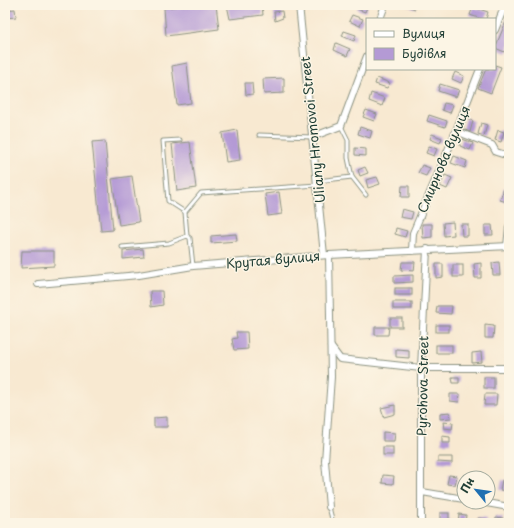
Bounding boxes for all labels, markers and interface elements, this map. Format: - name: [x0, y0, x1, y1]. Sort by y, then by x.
- legend: [366, 18, 496, 70]
- text: Вулиця: [402, 24, 445, 42]
- text: Будівля: [402, 44, 447, 62]
- street label: Uliany Hromovoi Street: [295, 56, 329, 204]
- street label: Смирнова вулиця: [412, 102, 474, 216]
- street label: Крутая вулиця: [225, 245, 321, 273]
- street label: Pyrohova Street: [412, 336, 432, 436]
- north arrow: [456, 470, 496, 510]
- text: Пн: [456, 474, 478, 496]

